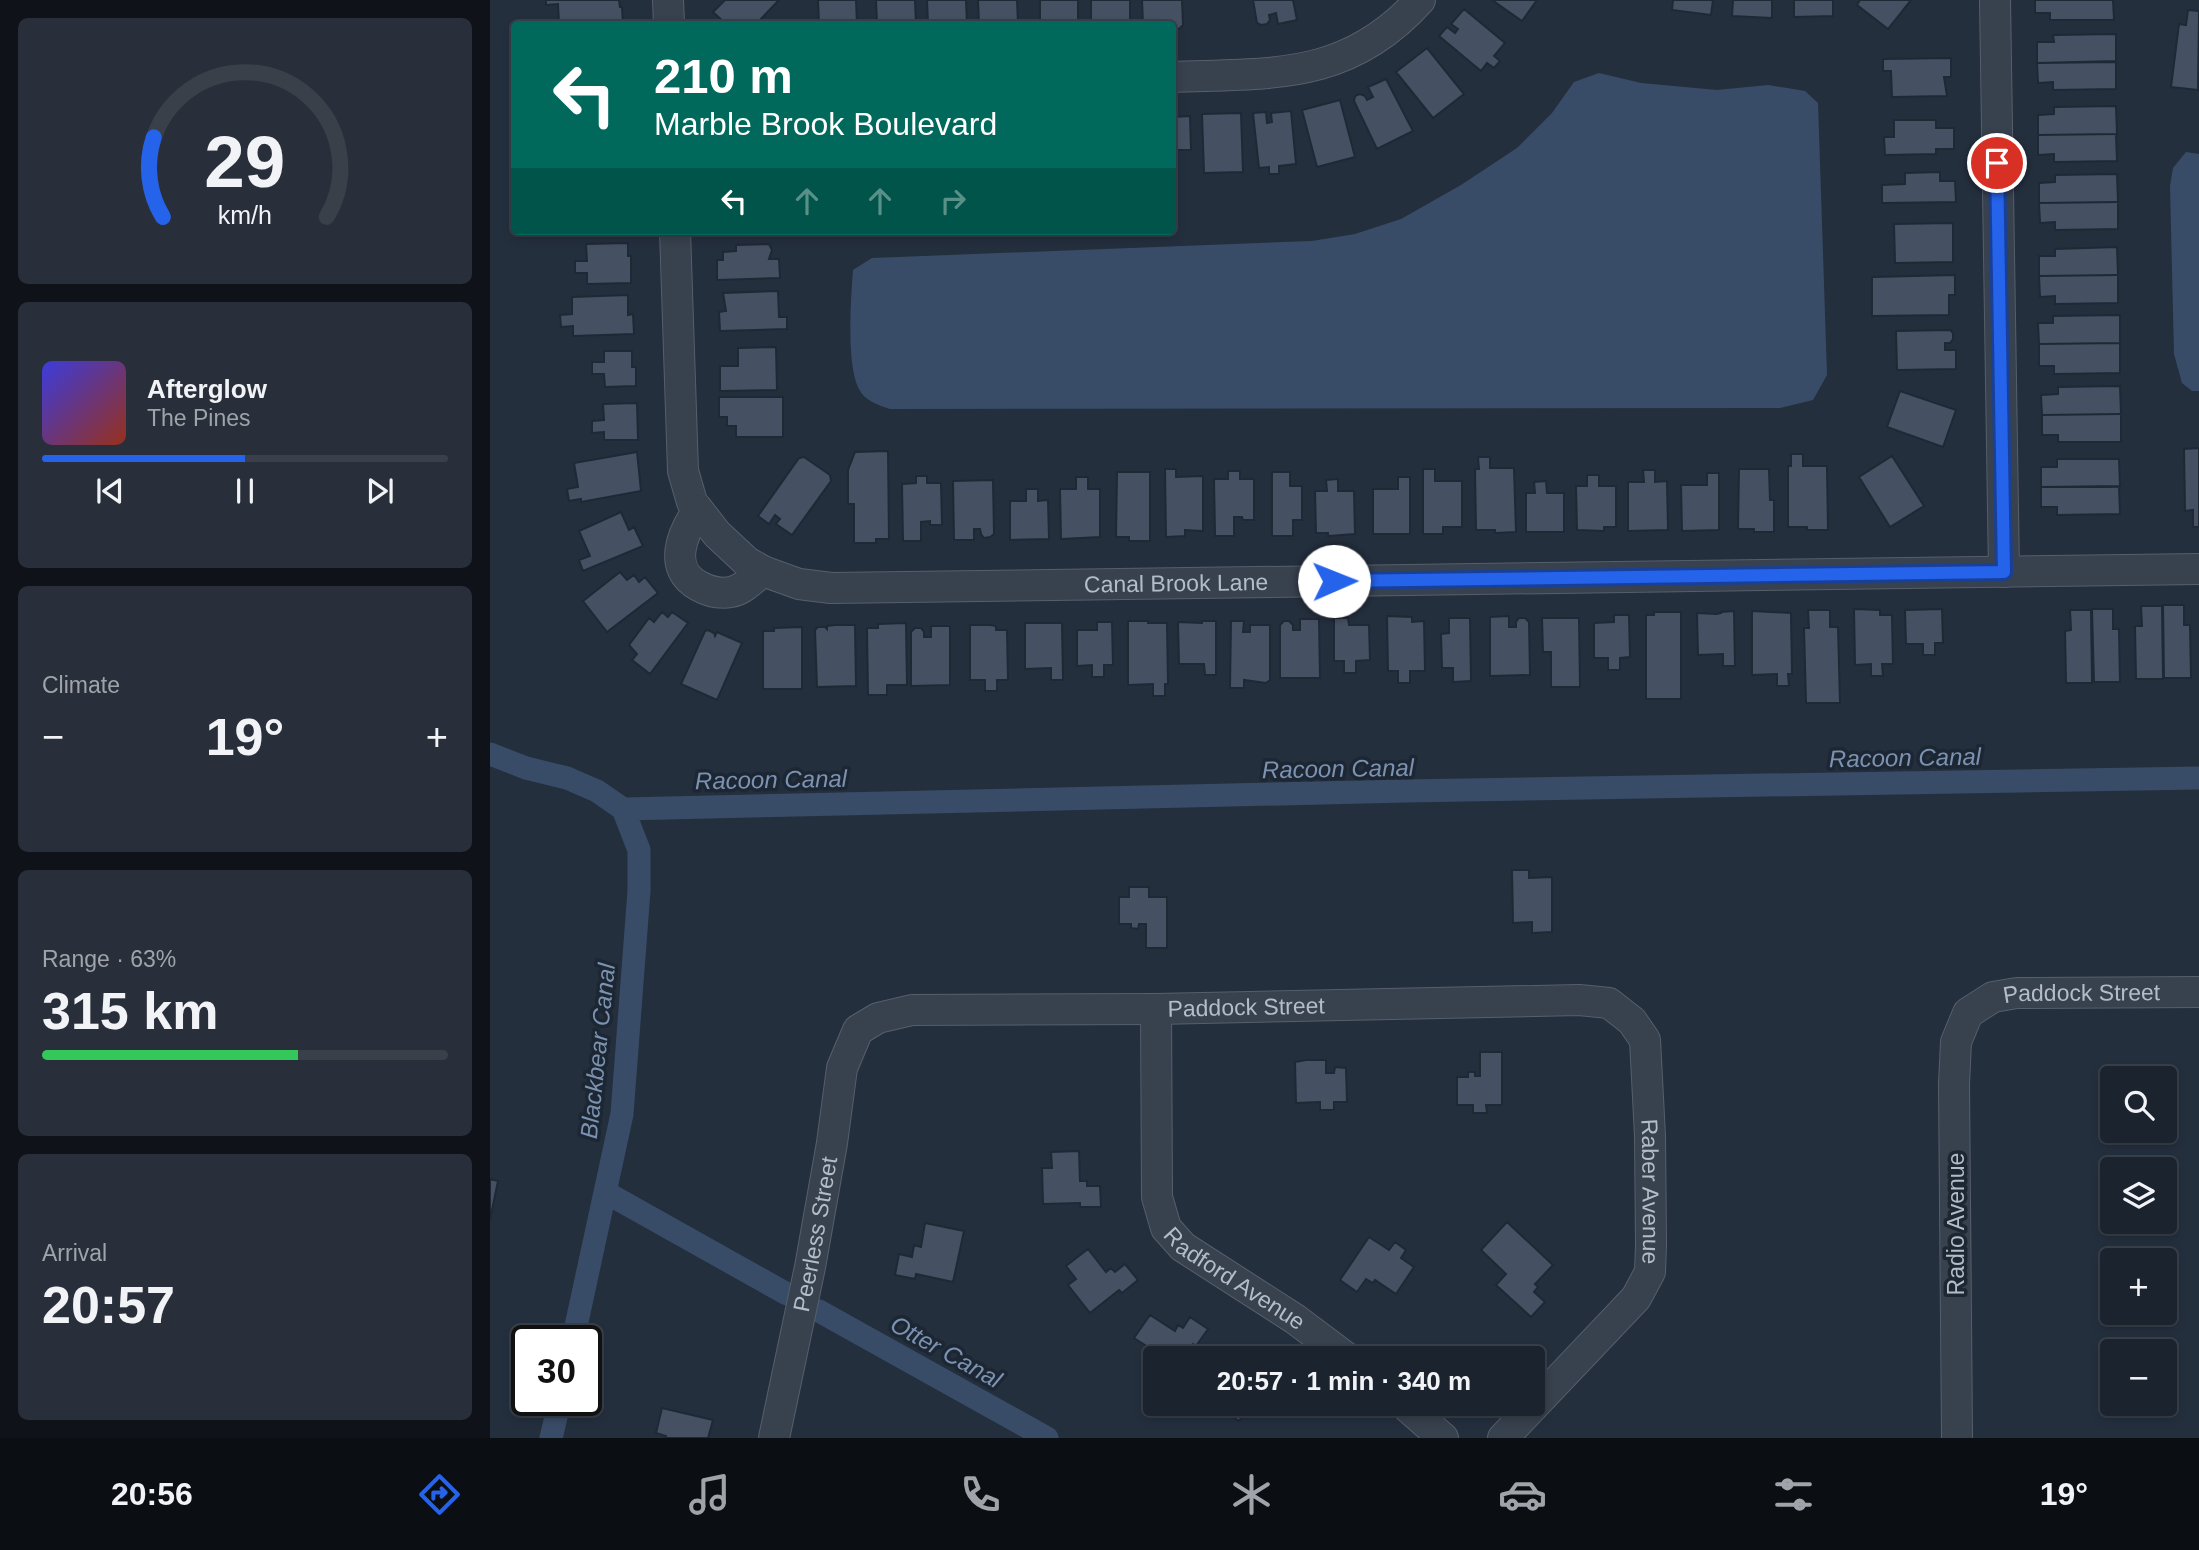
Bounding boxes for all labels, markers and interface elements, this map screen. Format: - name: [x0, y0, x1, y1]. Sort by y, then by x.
- icon: left: [539, 49, 630, 140]
- text: 210 m: [654, 49, 793, 103]
- text: Marble Brook Boulevard: [654, 106, 997, 142]
- text: 29: [205, 121, 285, 202]
- pin: [1967, 133, 2027, 193]
- icon: arrive: [1978, 144, 2016, 182]
- icon: left: [715, 182, 753, 220]
- icon: ahead: [788, 182, 826, 220]
- icon: ahead: [861, 182, 899, 220]
- icon: right: [934, 182, 972, 220]
- text: km/h: [218, 201, 272, 229]
- text: Afterglow: [147, 374, 267, 404]
- text: The Pines: [147, 405, 251, 431]
- icon: previous: [91, 472, 129, 510]
- icon: pause: [226, 472, 264, 510]
- icon: next: [361, 472, 399, 510]
- position arrow: [1297, 544, 1371, 618]
- street label: Canal Brook Lane: [1084, 569, 1268, 597]
- text: Climate: [42, 672, 120, 698]
- text: 19°: [206, 708, 284, 766]
- text: −: [42, 716, 64, 758]
- text: +: [426, 716, 448, 758]
- water label: Racoon Canal: [1829, 743, 1982, 772]
- water label: Racoon Canal: [1262, 754, 1415, 783]
- water label: Racoon Canal: [695, 765, 848, 794]
- text: Range · 63%: [42, 946, 176, 972]
- water label: Blackbear Canal: [575, 961, 620, 1140]
- street label: Paddock Street: [2001, 979, 2161, 1008]
- text: 315 km: [42, 982, 218, 1040]
- street label: Paddock Street: [1167, 992, 1326, 1022]
- map controls: [2100, 1066, 2177, 1416]
- button: search: [2100, 1066, 2177, 1143]
- street label: Raber Avenue: [1636, 1118, 1664, 1265]
- street label: Radio Avenue: [1943, 1153, 1969, 1295]
- street label: Peerless Street: [788, 1154, 842, 1314]
- button: layers: [2100, 1157, 2177, 1234]
- street label: Radford Avenue: [1159, 1222, 1310, 1335]
- text: Arrival: [42, 1240, 107, 1266]
- button: +: [2100, 1248, 2177, 1325]
- text: 20:57: [42, 1276, 175, 1334]
- water label: Otter Canal: [886, 1310, 1007, 1393]
- speed limit sign: 30: [511, 1325, 602, 1416]
- button: −: [2100, 1339, 2177, 1416]
- text: 20:57 · 1 min · 340 m: [1217, 1366, 1471, 1396]
- icon: directions: [415, 1470, 464, 1519]
- icon: music: [685, 1470, 734, 1519]
- icon: phone: [956, 1470, 1005, 1519]
- icon: climate: [1227, 1470, 1276, 1519]
- icon: car: [1498, 1470, 1547, 1519]
- icon: filters: [1769, 1470, 1818, 1519]
- text: 20:56: [111, 1476, 193, 1512]
- text: 19°: [2040, 1476, 2088, 1512]

